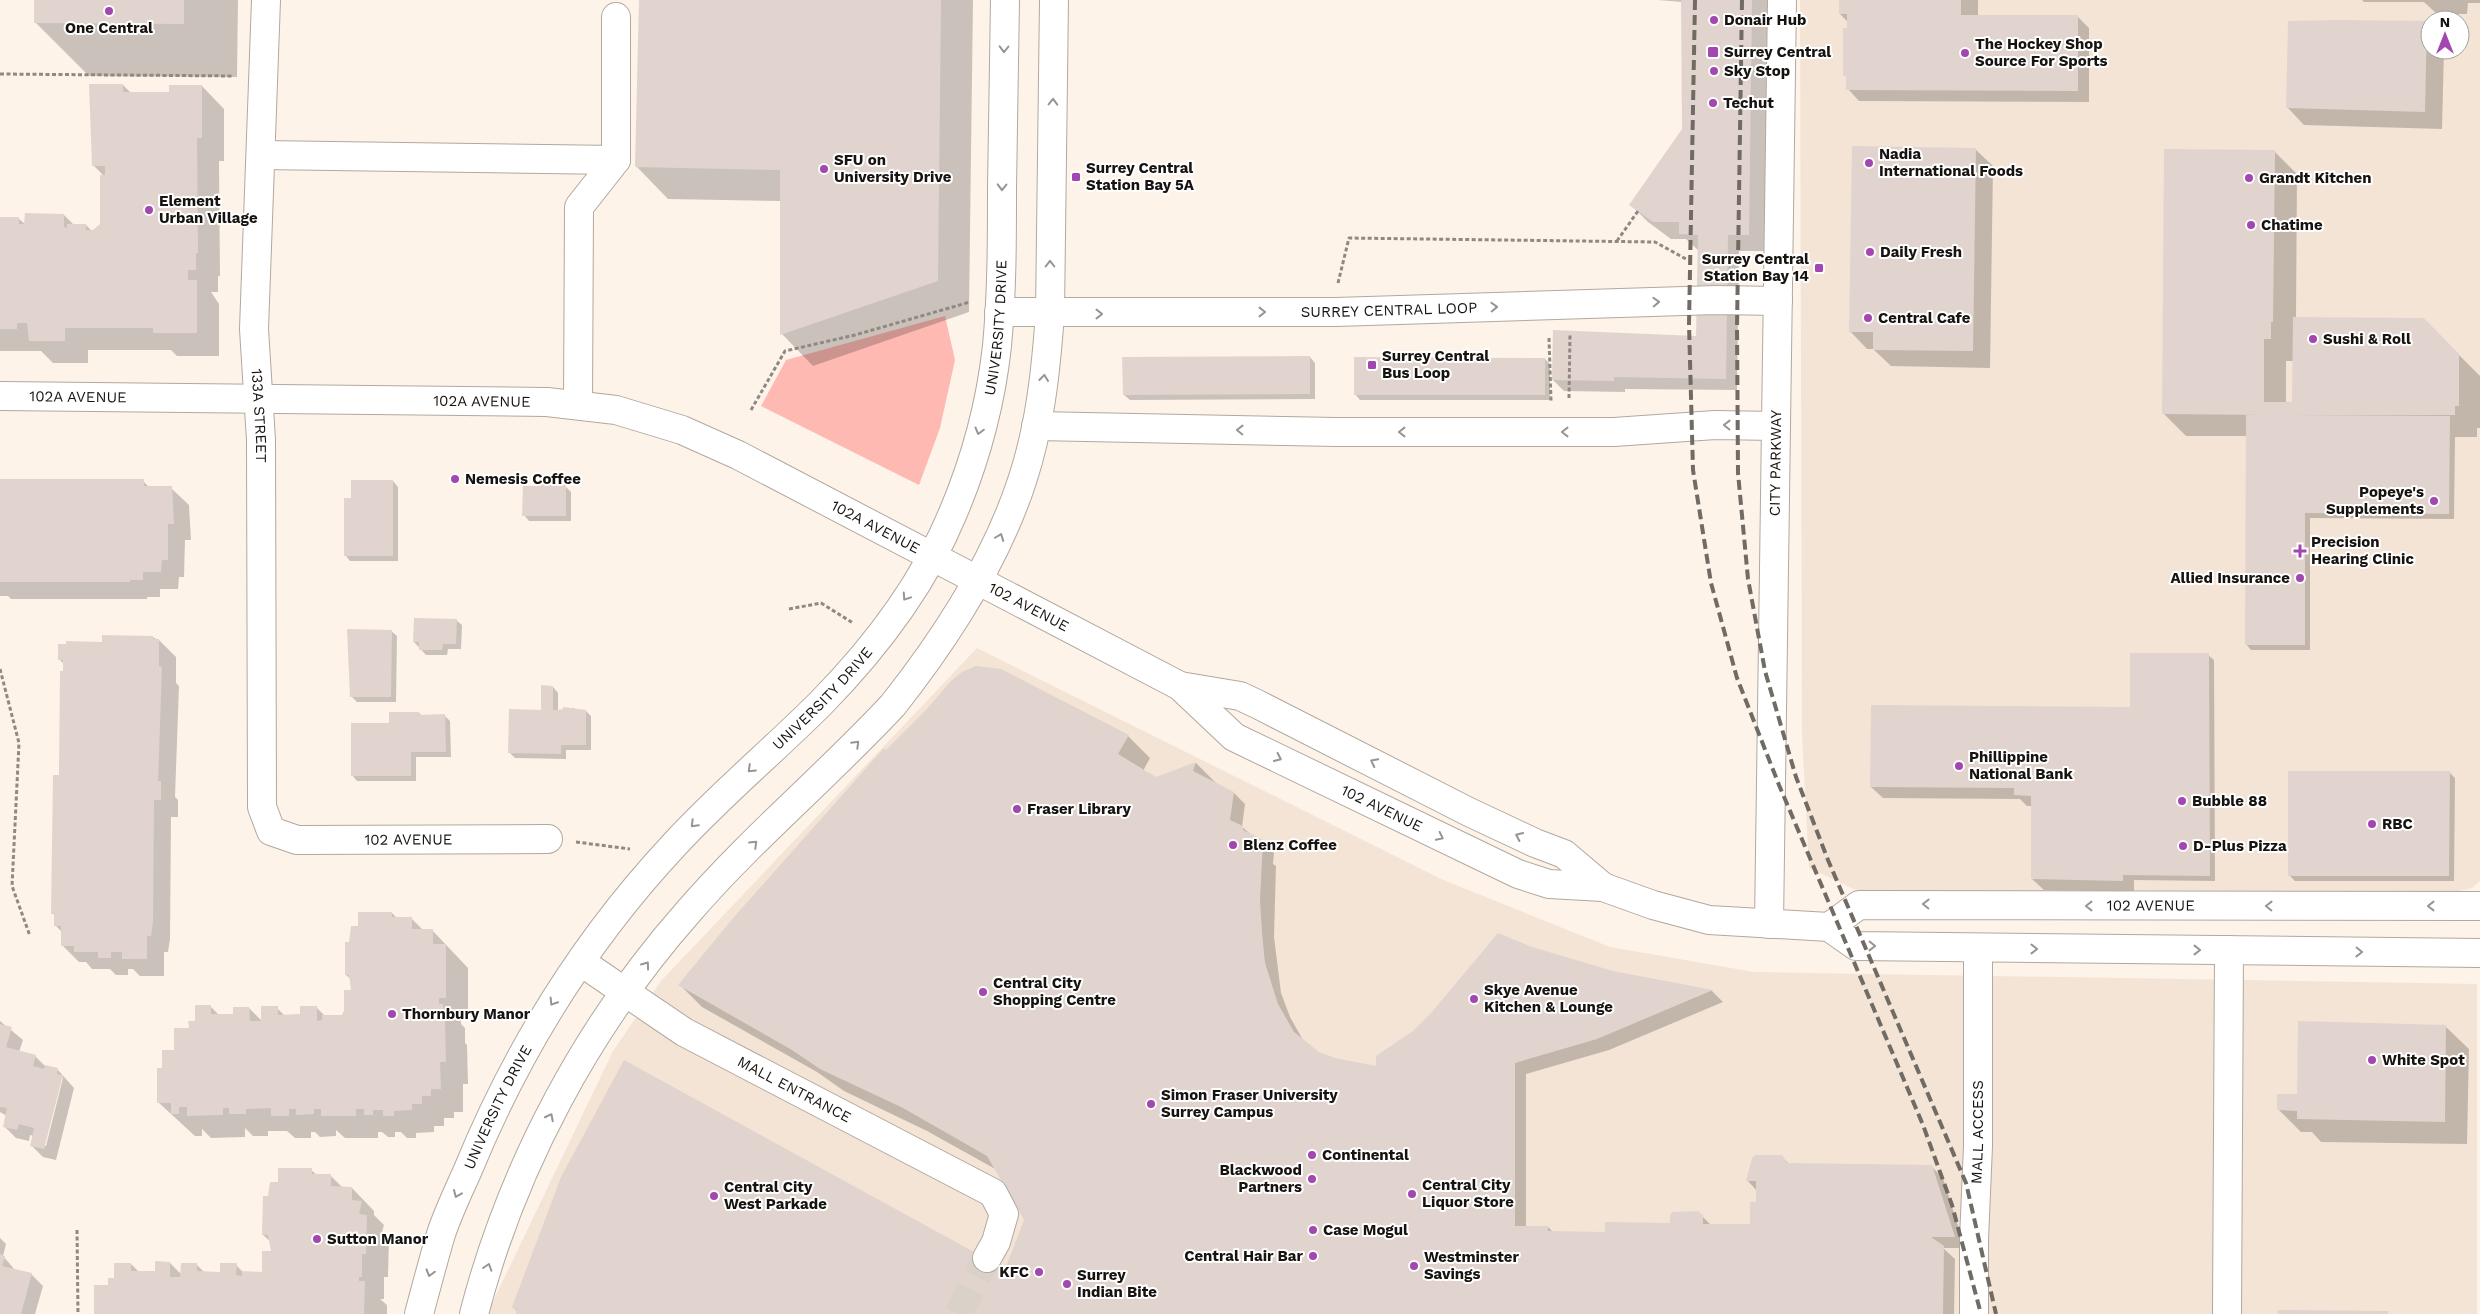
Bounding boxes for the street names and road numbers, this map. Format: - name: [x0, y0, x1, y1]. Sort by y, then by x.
- street label: UNIVERSITY DRIVE: [980, 260, 1011, 397]
- street label: SURREY CENTRAL LOOP: [1301, 299, 1478, 321]
- street label: 133A STREET: [248, 368, 270, 463]
- street label: 102A AVENUE: [29, 387, 127, 406]
- street label: 102A AVENUE: [433, 392, 531, 411]
- street label: CITY PARKWAY: [1766, 409, 1785, 516]
- street label: 102A AVENUE: [828, 496, 923, 557]
- street label: 102 AVENUE: [986, 579, 1072, 635]
- street label: UNIVERSITY DRIVE: [769, 643, 876, 754]
- street label: 102 AVENUE: [1338, 781, 1425, 836]
- street label: 102 AVENUE: [364, 830, 452, 849]
- street label: 102 AVENUE: [2107, 896, 2195, 915]
- street label: UNIVERSITY DRIVE: [460, 1042, 536, 1172]
- street label: MALL ENTRANCE: [734, 1052, 854, 1127]
- street label: MALL ACCESS: [1967, 1080, 1987, 1184]

